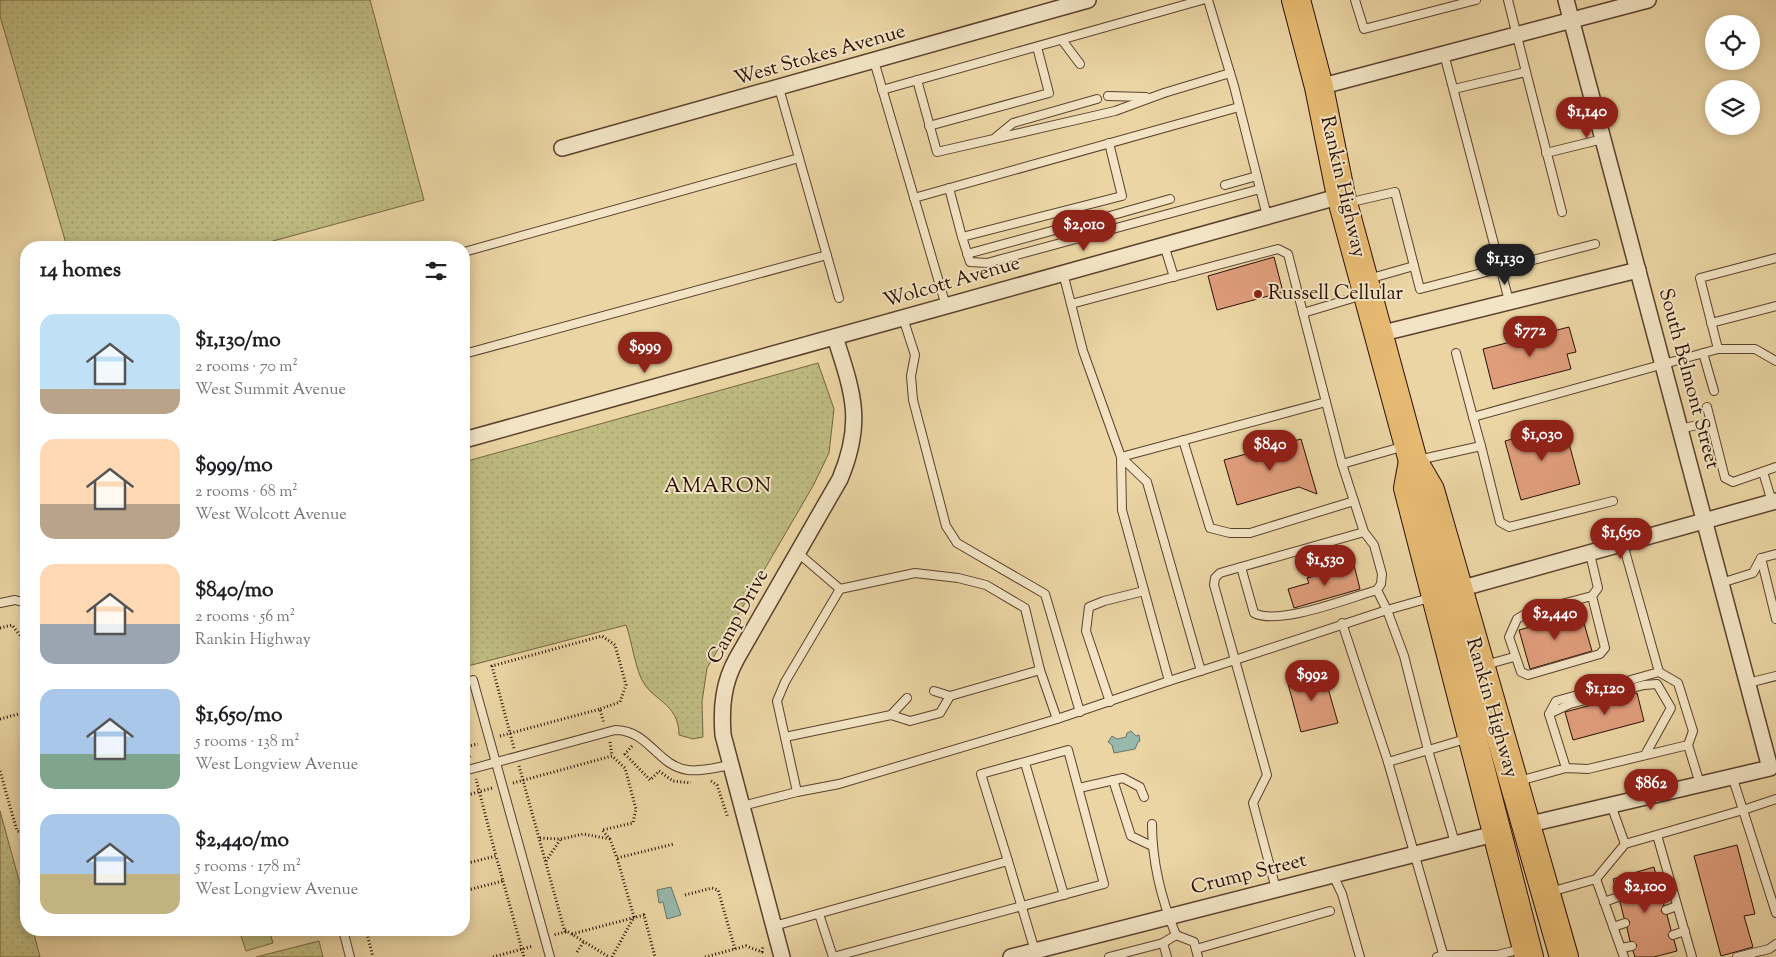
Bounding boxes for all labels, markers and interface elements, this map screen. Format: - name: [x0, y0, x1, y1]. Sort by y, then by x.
- map controls: [1705, 15, 1760, 135]
- button: locate: [1705, 15, 1760, 70]
- street label: West Stokes Avenue: [731, 18, 909, 94]
- button: layers: [1705, 80, 1760, 135]
- pin: $1,140: [1546, 96, 1628, 139]
- text: $1,140: [1567, 101, 1607, 124]
- street label: Rankin Highway: [1312, 113, 1372, 261]
- pin: $2,010: [1043, 210, 1125, 252]
- text: $2,010: [1063, 214, 1105, 237]
- pin: $1,130: [1464, 244, 1546, 286]
- text: $1,130: [1486, 248, 1524, 271]
- street label: Wolcott Avenue: [880, 250, 1024, 316]
- text: 14 homes: [40, 256, 121, 286]
- icon: filters: [422, 257, 450, 285]
- place label: Russell Cellular: [1268, 280, 1403, 309]
- street label: South Belmont Street: [1650, 285, 1726, 473]
- marker: Russell Cellular: [1252, 288, 1264, 300]
- pin: $772: [1500, 316, 1560, 358]
- text: $772: [1514, 320, 1546, 343]
- text: $1,130/mo: [195, 326, 281, 356]
- pin: $999: [615, 332, 675, 374]
- icon: home: [80, 334, 140, 394]
- text: $999: [629, 336, 661, 359]
- text: 2 rooms · 70 m²: [195, 356, 298, 379]
- text: West Summit Avenue: [195, 379, 346, 402]
- pin: $1,030: [1501, 420, 1583, 462]
- text: $1,030: [1522, 424, 1562, 447]
- pin: $840: [1240, 430, 1300, 472]
- text: $840: [1254, 434, 1286, 457]
- text: $999/mo: [195, 451, 273, 481]
- icon: home: [80, 459, 140, 519]
- district label: AMARON: [664, 472, 772, 502]
- text: 2 rooms · 68 m²: [195, 481, 298, 504]
- text: West Wolcott Avenue: [195, 504, 347, 527]
- pin: $1,650: [1580, 518, 1662, 560]
- text: $1,650: [1601, 522, 1641, 545]
- pin: $1,530: [1284, 544, 1366, 587]
- text: $1,530: [1306, 549, 1344, 572]
- street label: Camp Drive: [701, 564, 777, 670]
- text: $840/mo: [195, 576, 274, 606]
- icon: home: [80, 584, 140, 644]
- pin: $2,440: [1514, 598, 1596, 641]
- text: $2,440: [1533, 603, 1577, 626]
- text: 2 rooms · 56 m²: [195, 606, 295, 629]
- text: Rankin Highway: [195, 629, 311, 652]
- street label: Rankin Highway: [1457, 634, 1525, 782]
- pin: $992: [1282, 660, 1342, 702]
- text: $992: [1296, 664, 1328, 687]
- pin: $1,120: [1564, 674, 1646, 716]
- text: $1,120: [1585, 678, 1625, 701]
- text: $1,650/mo: [195, 701, 282, 731]
- icon: home: [80, 709, 140, 769]
- text: 5 rooms · 138 m²: [195, 731, 300, 754]
- text: West Longview Avenue: [195, 754, 358, 777]
- pin: $862: [1621, 768, 1681, 811]
- text: $862: [1635, 773, 1667, 796]
- text: $2,440/mo: [195, 826, 289, 856]
- icon: home: [80, 834, 140, 894]
- street label: Crump Street: [1188, 847, 1310, 903]
- text: 5 rooms · 178 m²: [195, 856, 301, 879]
- pin: $2,100: [1604, 872, 1686, 914]
- text: $2,100: [1624, 876, 1666, 899]
- text: West Longview Avenue: [195, 879, 358, 902]

